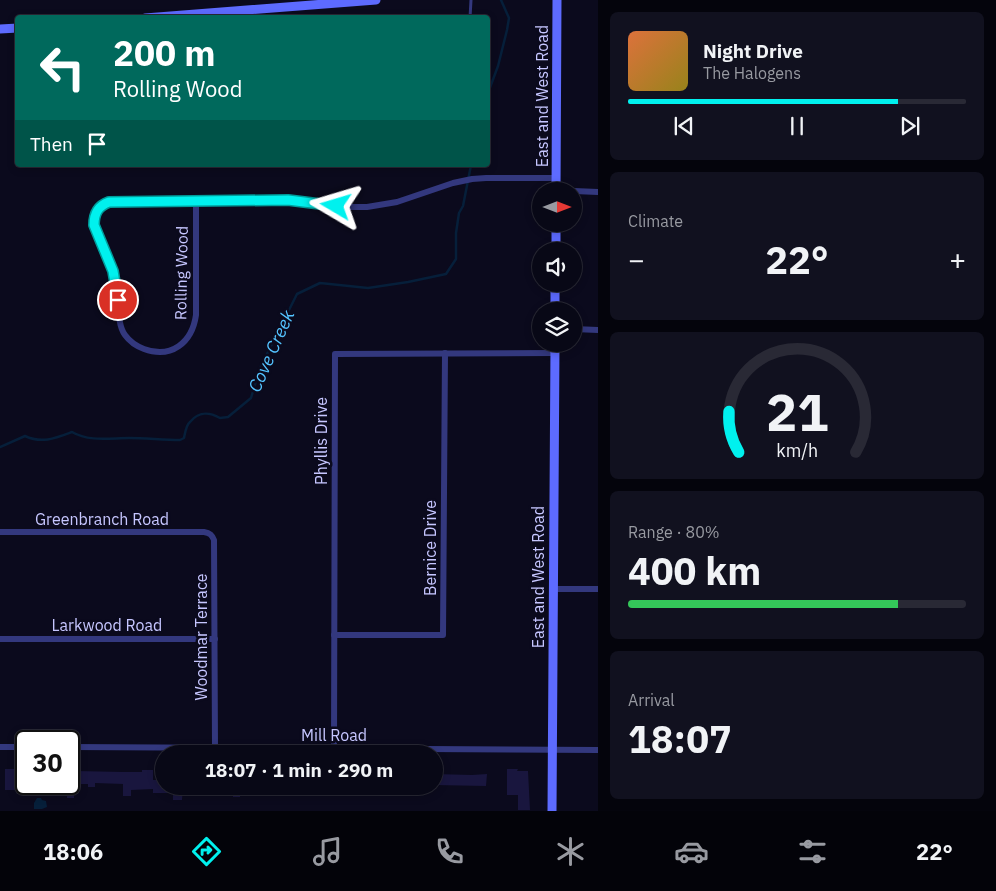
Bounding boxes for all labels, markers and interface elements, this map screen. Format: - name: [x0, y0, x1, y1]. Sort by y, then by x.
- street label: East and West Road: [532, 25, 552, 167]
- text: 200 m: [113, 30, 216, 76]
- icon: left: [30, 35, 95, 100]
- text: Night Drive: [703, 39, 803, 63]
- text: The Halogens: [703, 63, 801, 83]
- text: Rolling Wood: [113, 74, 242, 103]
- icon: previous: [670, 112, 698, 140]
- icon: pause: [783, 112, 811, 140]
- icon: next: [896, 112, 924, 140]
- icon: arrive: [83, 130, 111, 158]
- text: Then: [30, 132, 73, 156]
- position arrow: [309, 179, 361, 231]
- north arrow: [532, 182, 582, 232]
- map controls: [532, 182, 582, 352]
- text: Climate: [628, 211, 683, 231]
- street label: Rolling Wood: [170, 226, 192, 320]
- text: 22°: [765, 235, 829, 284]
- text: −: [628, 241, 645, 278]
- text: +: [949, 241, 966, 278]
- button: sound: [532, 242, 582, 292]
- pin: [97, 279, 139, 321]
- icon: arrive: [104, 286, 132, 314]
- button: layers: [532, 302, 582, 352]
- water label: Cove Creek: [243, 306, 300, 396]
- text: 21: [766, 378, 828, 445]
- street label: Phyllis Drive: [311, 397, 331, 485]
- text: km/h: [776, 439, 818, 462]
- street label: Bernice Drive: [420, 500, 440, 596]
- street label: East and West Road: [528, 506, 548, 648]
- street label: Greenbranch Road: [35, 509, 169, 529]
- text: Range · 80%: [628, 522, 720, 542]
- text: 400 km: [628, 546, 761, 595]
- street label: Woodmar Terrace: [191, 573, 211, 701]
- street label: Larkwood Road: [52, 615, 162, 635]
- text: Arrival: [628, 690, 675, 710]
- text: 18:07: [628, 714, 732, 763]
- street label: Mill Road: [301, 725, 367, 745]
- speed limit sign: 30: [15, 730, 80, 795]
- text: 18:07 · 1 min · 290 m: [205, 758, 393, 782]
- icon: directions: [189, 834, 224, 869]
- icon: music: [310, 834, 345, 869]
- icon: phone: [432, 834, 467, 869]
- icon: climate: [553, 834, 588, 869]
- icon: car: [674, 834, 709, 869]
- icon: filters: [795, 834, 830, 869]
- text: 18:06: [43, 837, 103, 866]
- text: 22°: [916, 837, 953, 866]

